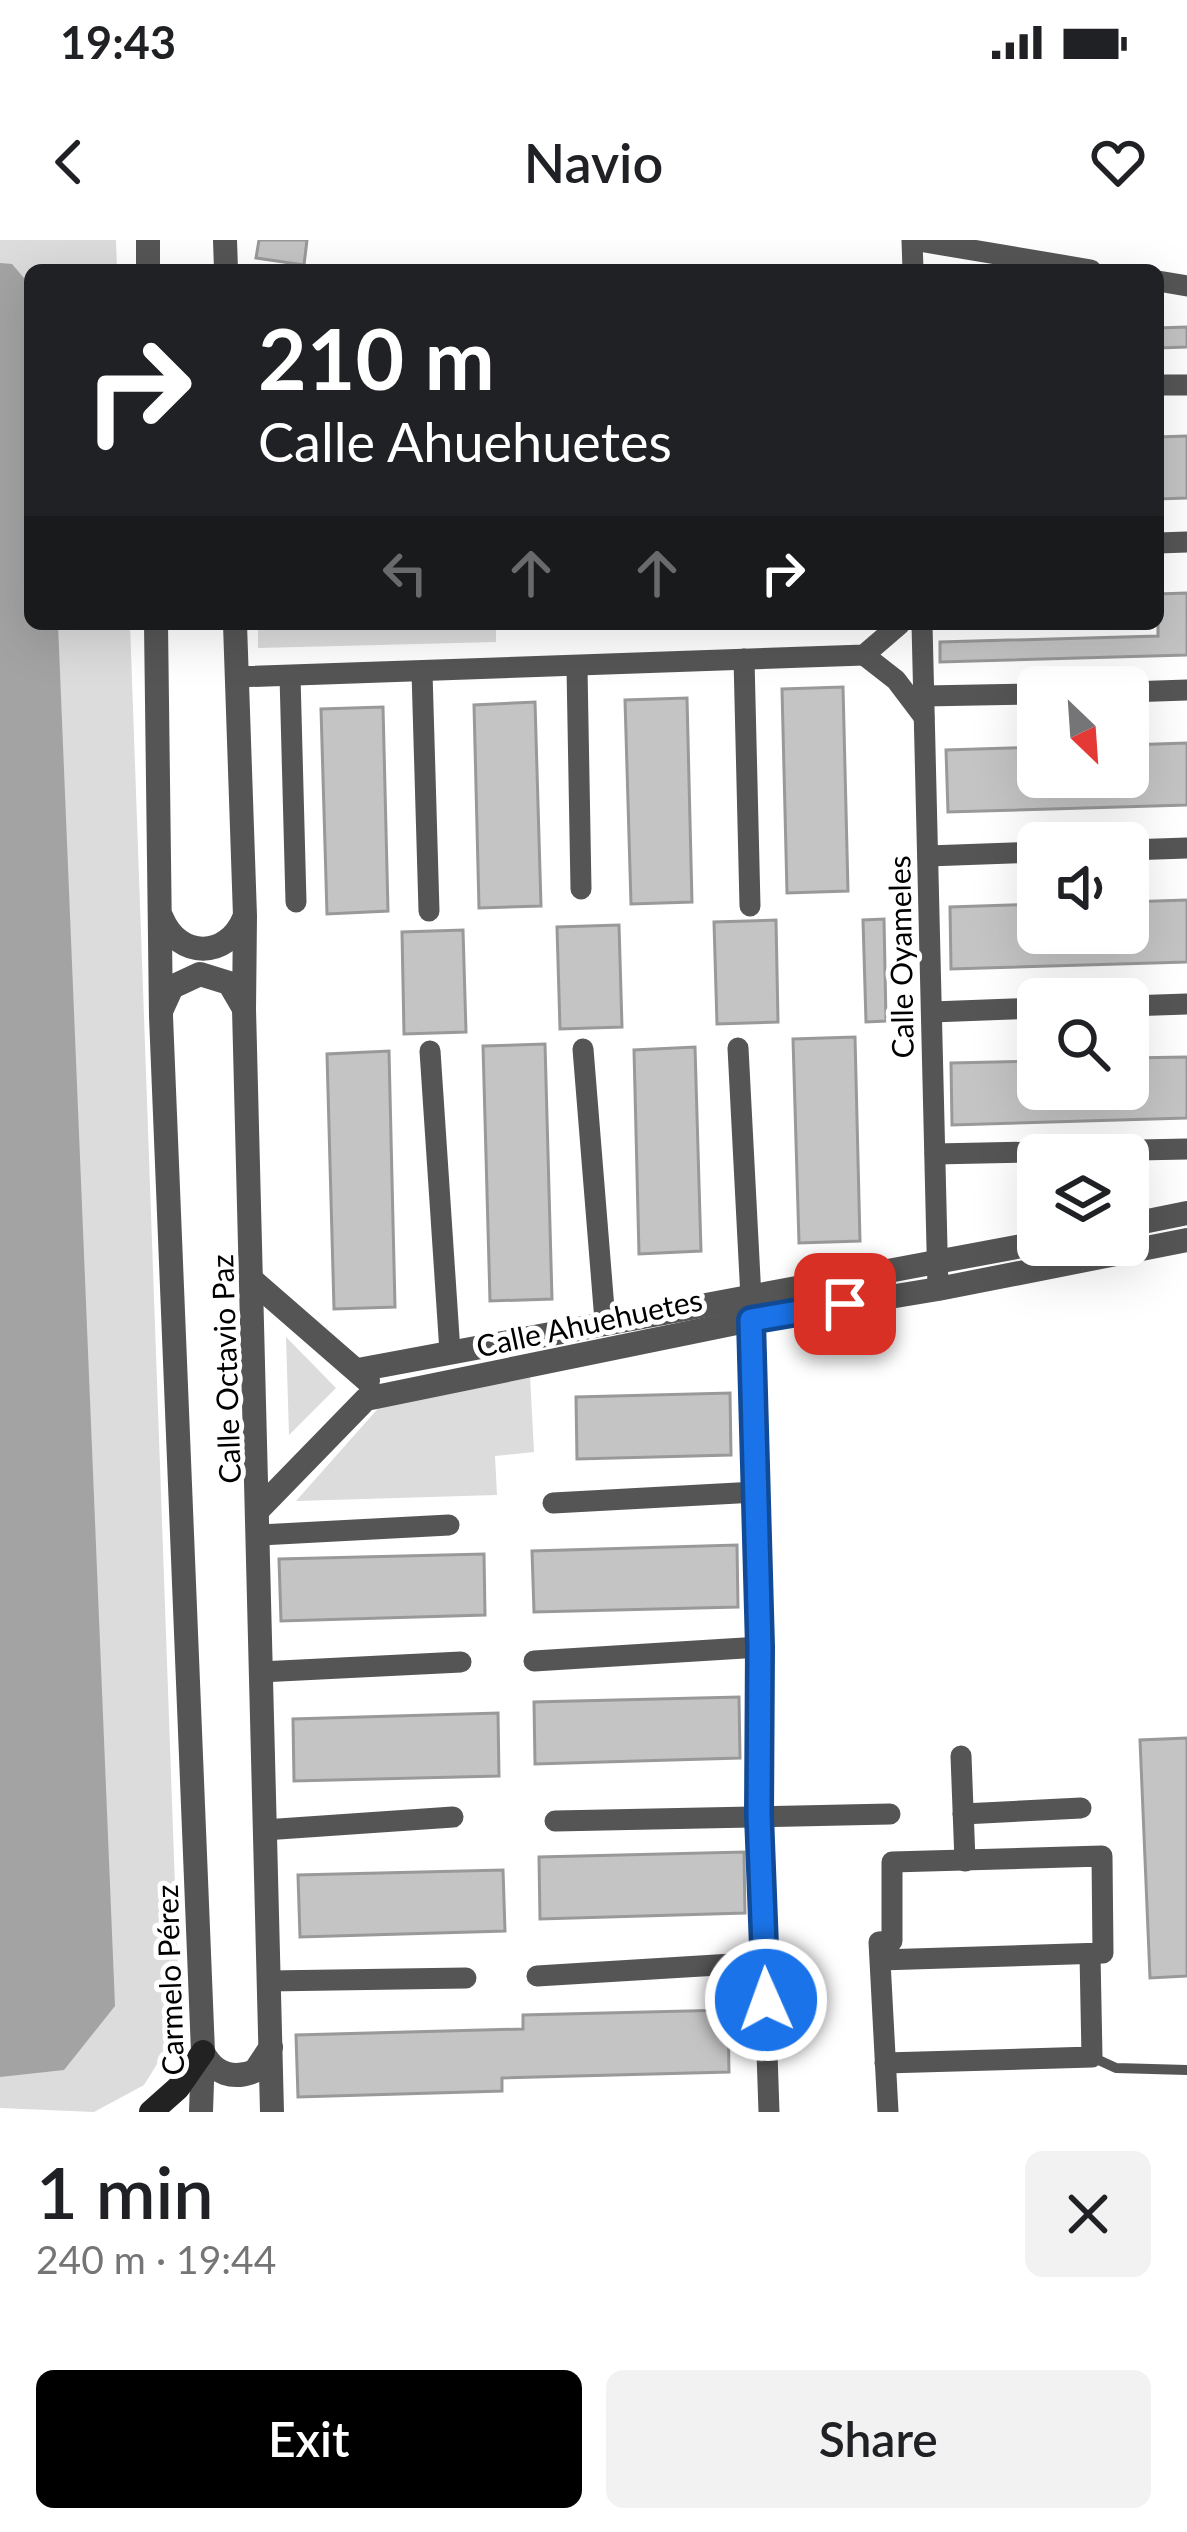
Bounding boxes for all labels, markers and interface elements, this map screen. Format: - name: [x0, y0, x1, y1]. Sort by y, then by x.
- text: 19:43: [60, 15, 176, 69]
- icon: back: [36, 129, 102, 195]
- icon: heart: [1085, 129, 1151, 195]
- text: Navio: [524, 130, 663, 195]
- text: 210 m: [258, 307, 495, 408]
- icon: right: [60, 312, 216, 468]
- text: Calle Ahuehuetes: [258, 409, 672, 474]
- icon: left: [372, 540, 438, 606]
- icon: ahead: [498, 540, 564, 606]
- icon: ahead: [624, 540, 690, 606]
- icon: right: [750, 540, 816, 606]
- north arrow: [1017, 666, 1149, 798]
- map controls: [1017, 666, 1149, 1266]
- button: sound: [1017, 822, 1149, 954]
- street label: Calle Oyameles: [880, 855, 920, 1059]
- button: search: [1017, 978, 1149, 1110]
- button: layers: [1017, 1134, 1149, 1266]
- pin: [794, 1253, 896, 1355]
- street label: Calle Octavio Paz: [203, 1254, 247, 1484]
- icon: arrive: [812, 1271, 878, 1337]
- street label: Calle Ahuehuetes: [473, 1280, 705, 1364]
- street label: Carmelo Pérez: [148, 1884, 190, 2076]
- position arrow: [703, 1937, 829, 2063]
- text: 1 min: [36, 2148, 214, 2234]
- button: close: [1025, 2151, 1151, 2277]
- text: 240 m · 19:44: [36, 2236, 276, 2282]
- button: Exit: [36, 2370, 582, 2508]
- button: Share: [606, 2370, 1151, 2508]

